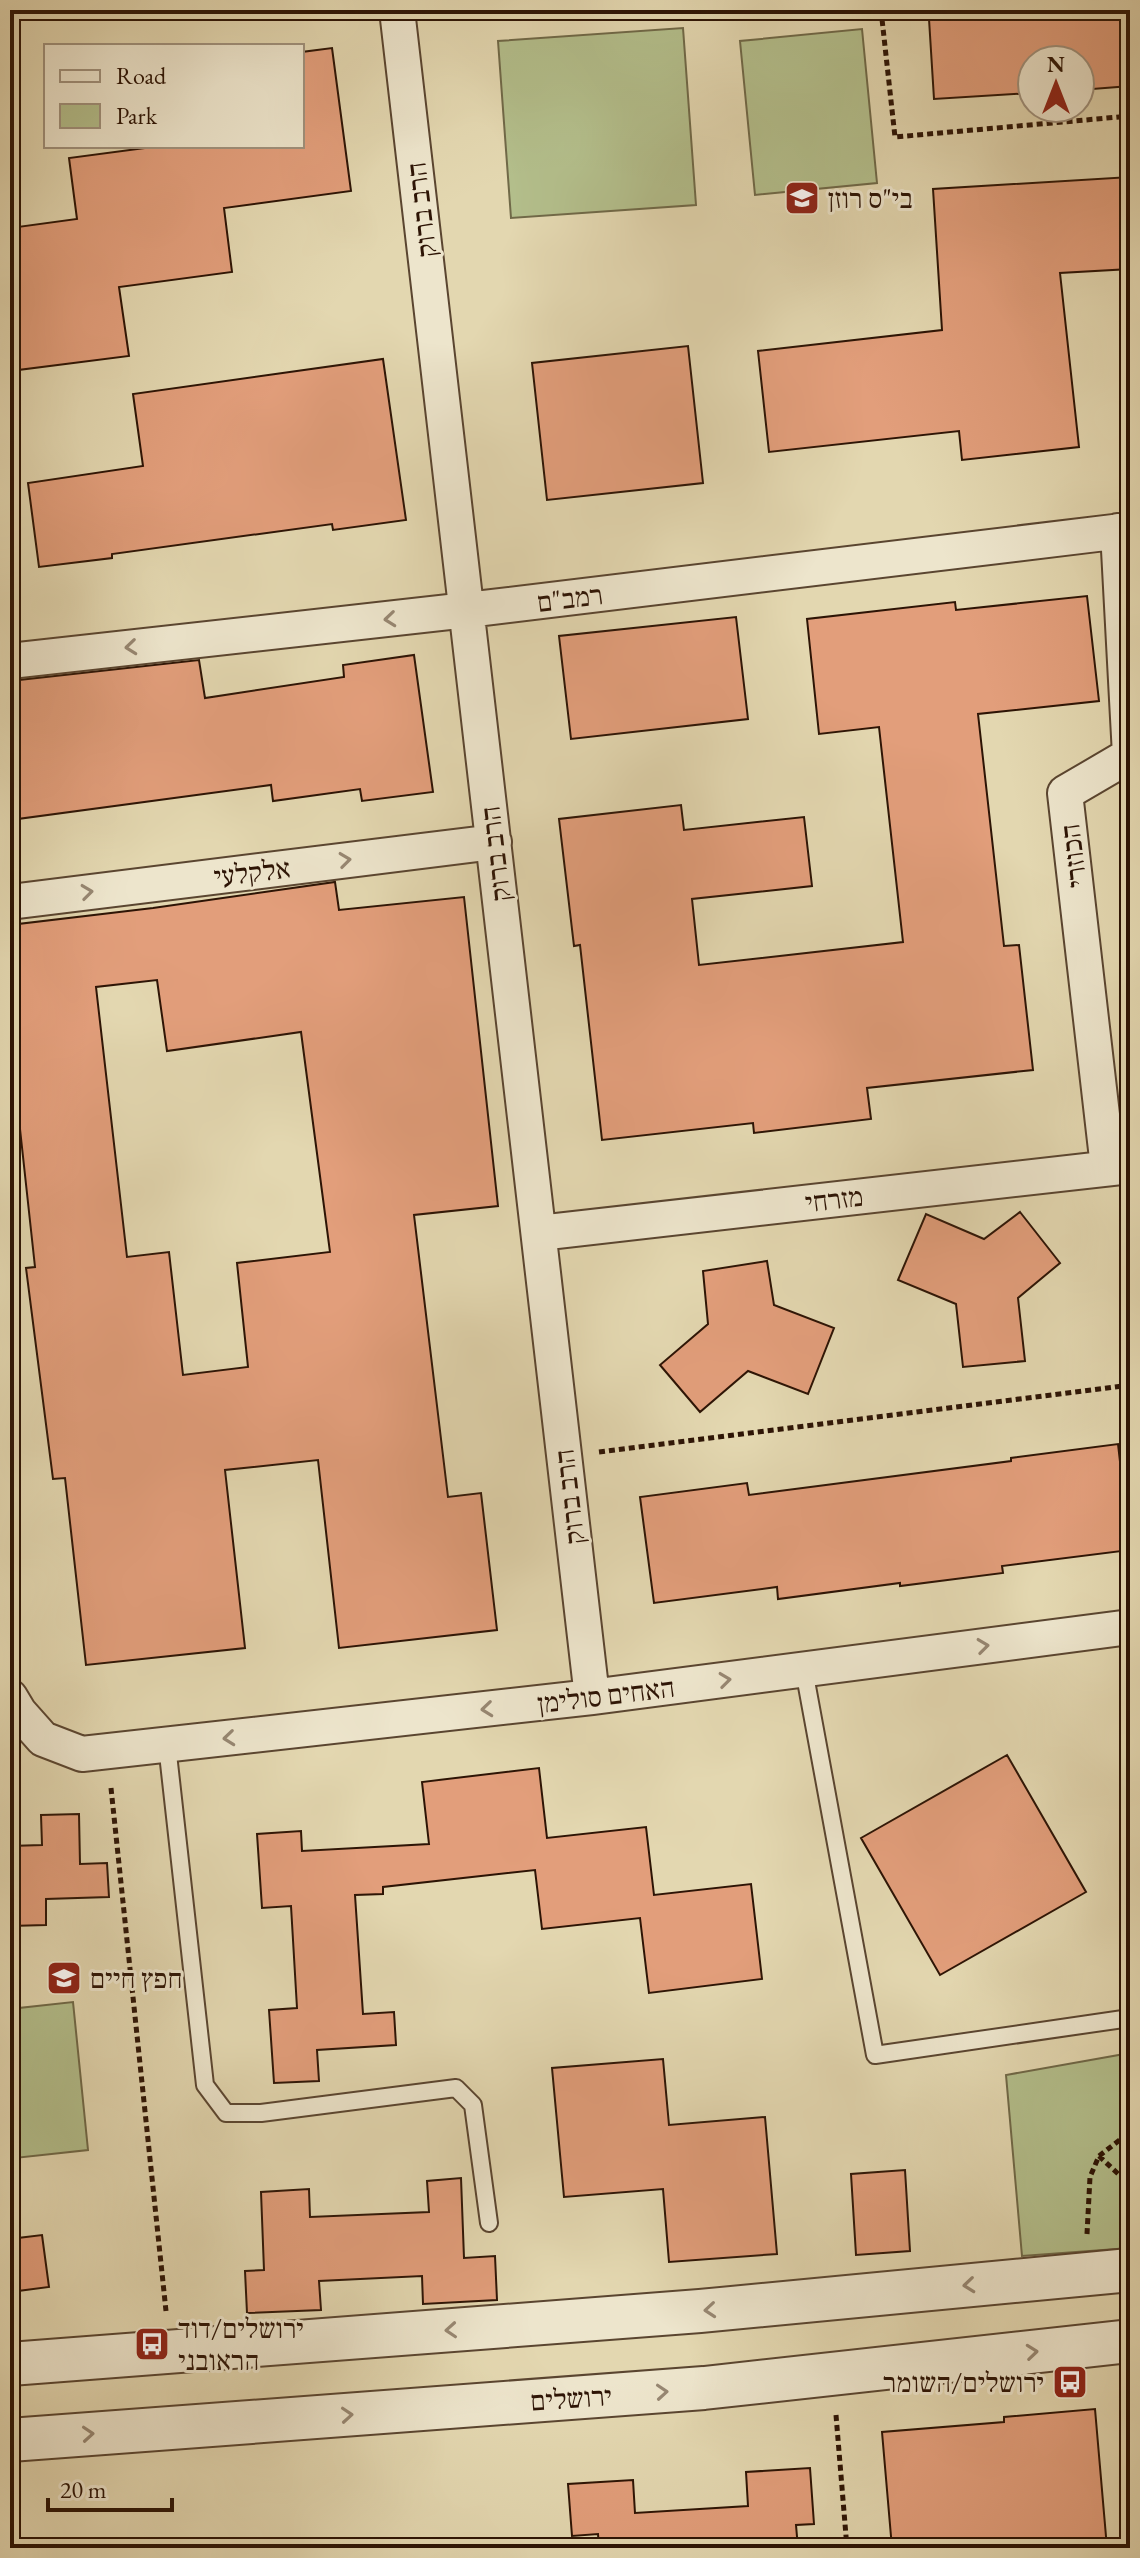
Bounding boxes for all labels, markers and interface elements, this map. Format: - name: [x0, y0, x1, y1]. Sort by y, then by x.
- legend: [44, 44, 304, 148]
- north arrow: [1016, 44, 1096, 124]
- text: N: [1047, 50, 1065, 79]
- text: Road: [116, 60, 167, 91]
- text: Park: [116, 100, 158, 131]
- street label: הרב ברוק: [397, 160, 445, 260]
- school or university icon: בי"ס רוזן: [783, 179, 821, 217]
- place label: בי"ס רוזן: [828, 180, 913, 216]
- street label: רמב"ם: [535, 576, 605, 620]
- one-way arrow: [383, 610, 396, 627]
- one-way arrow: [124, 639, 137, 656]
- street label: הרב ברוק: [471, 804, 519, 904]
- street label: הכוזרי: [1051, 822, 1095, 890]
- street label: אלקלעי: [212, 849, 292, 895]
- one-way arrow: [339, 852, 352, 869]
- one-way arrow: [81, 884, 94, 901]
- street label: מזרחי: [803, 1178, 865, 1220]
- street label: הרב ברוק: [545, 1447, 593, 1547]
- one-way arrow: [977, 1638, 990, 1655]
- street label: האחים סולימן: [535, 1669, 677, 1721]
- one-way arrow: [718, 1672, 732, 1689]
- one-way arrow: [480, 1700, 493, 1717]
- one-way arrow: [222, 1729, 235, 1746]
- school or university icon: חפץ חיים: [45, 1959, 83, 1997]
- place label: חפץ חיים: [90, 1960, 183, 1996]
- one-way arrow: [962, 2277, 975, 2294]
- one-way arrow: [703, 2302, 716, 2319]
- place label: ירושלים/דוד הראובני: [178, 2310, 304, 2378]
- one-way arrow: [444, 2322, 457, 2339]
- bus stop icon: ירושלים/דוד הראובני: [133, 2325, 171, 2363]
- one-way arrow: [1026, 2343, 1039, 2360]
- bus stop icon: ירושלים/השומר: [1051, 2363, 1089, 2401]
- place label: ירושלים/השומר: [883, 2364, 1044, 2400]
- street label: ירושלים: [529, 2377, 613, 2419]
- one-way arrow: [656, 2384, 669, 2401]
- one-way arrow: [341, 2407, 354, 2424]
- one-way arrow: [82, 2426, 95, 2443]
- scale bar: [48, 2462, 172, 2512]
- text: 20 m: [60, 2474, 107, 2505]

